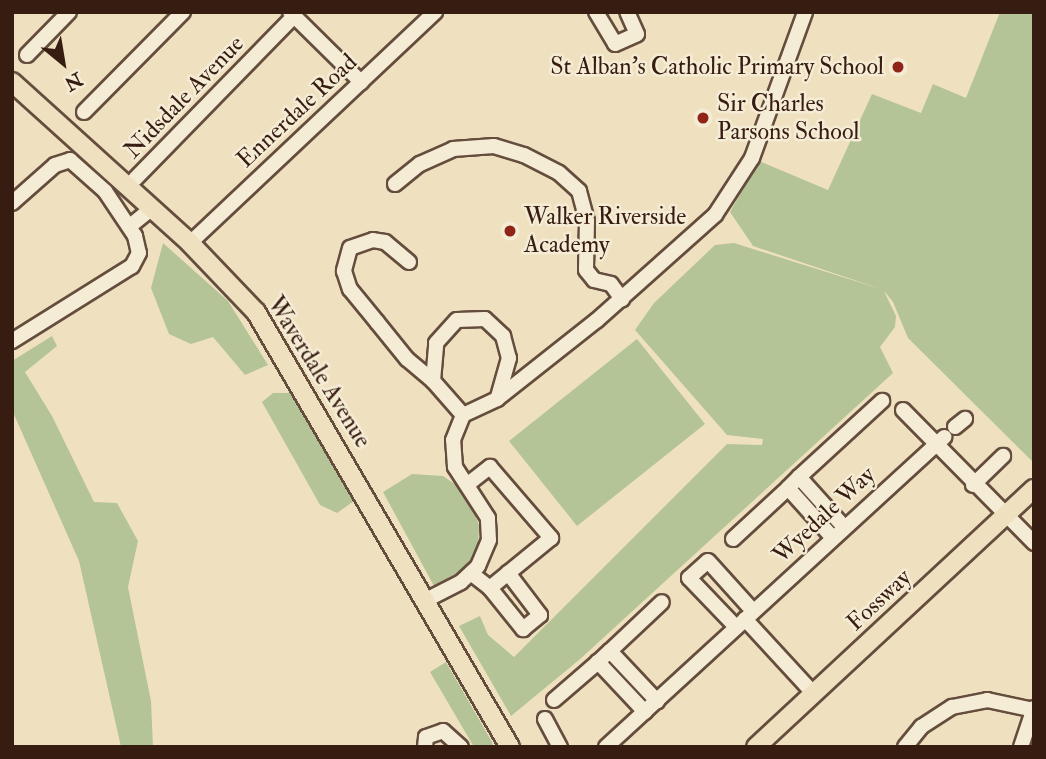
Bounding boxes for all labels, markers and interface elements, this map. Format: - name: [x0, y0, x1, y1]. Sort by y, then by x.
- north arrow: [28, 28, 98, 98]
- street label: Nidsdale Avenue: [118, 29, 250, 165]
- street label: Ennerdale Road: [231, 48, 363, 174]
- place label: St Alban's Catholic Primary School: [550, 53, 884, 81]
- marker: St Alban's Catholic Primary School: [890, 59, 906, 75]
- text: N: [60, 67, 87, 96]
- place label: Sir Charles Parsons School: [717, 90, 859, 146]
- marker: Sir Charles Parsons School: [695, 110, 711, 126]
- place label: Walker Riverside Academy: [524, 203, 686, 259]
- marker: Walker Riverside Academy: [502, 223, 518, 239]
- street label: Waverdale Avenue: [261, 291, 377, 453]
- street label: Wyedale Way: [767, 460, 881, 570]
- street label: Fossway: [841, 563, 917, 637]

